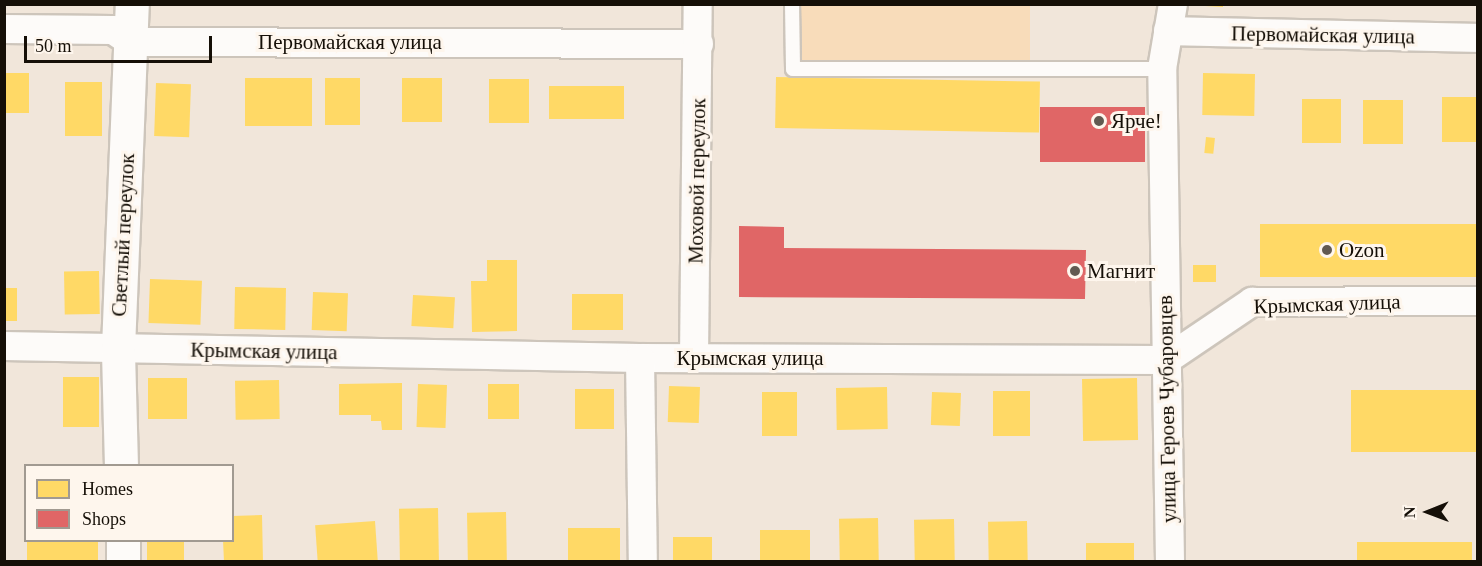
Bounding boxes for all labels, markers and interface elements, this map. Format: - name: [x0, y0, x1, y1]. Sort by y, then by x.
- street label: Первомайская улица: [1231, 21, 1415, 49]
- scale bar: [27, 24, 214, 62]
- street label: Первомайская улица: [258, 29, 442, 55]
- text: 50 m: [35, 36, 72, 56]
- street label: Моховой переулок: [683, 98, 711, 264]
- place label: Ярче!: [1111, 108, 1162, 134]
- marker: Ярче!: [1092, 114, 1106, 128]
- street label: Светлый переулок: [106, 153, 140, 317]
- place label: Ozon: [1339, 237, 1384, 263]
- marker: Ozon: [1320, 243, 1334, 257]
- place label: Магнит: [1087, 258, 1155, 284]
- marker: Магнит: [1068, 264, 1082, 278]
- street label: Крымская улица: [1253, 289, 1401, 319]
- street label: улица Героев Чубаровцев: [1152, 295, 1182, 523]
- street label: Крымская улица: [190, 337, 338, 365]
- street label: Крымская улица: [676, 345, 824, 371]
- legend: [24, 464, 234, 542]
- text: Homes: [82, 479, 133, 499]
- north arrow: [1398, 482, 1458, 542]
- text: N: [1401, 506, 1418, 518]
- text: Shops: [82, 509, 126, 529]

